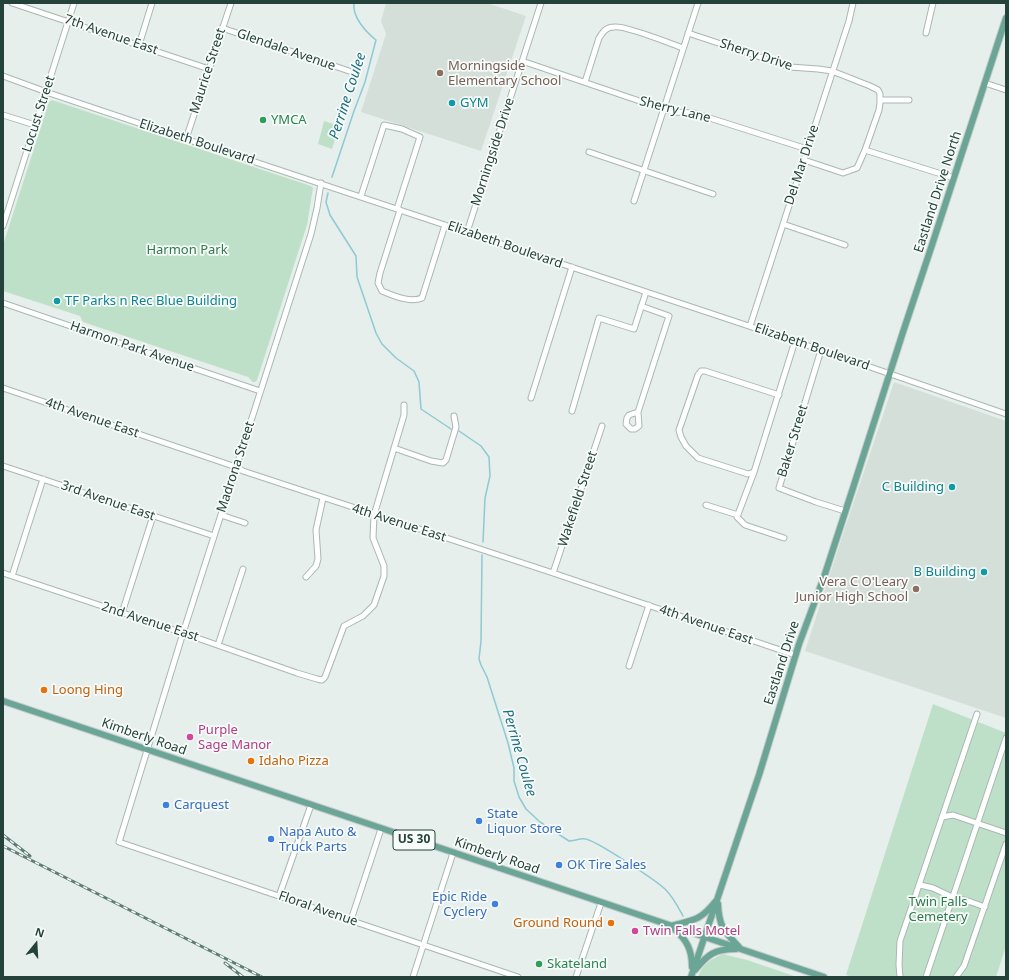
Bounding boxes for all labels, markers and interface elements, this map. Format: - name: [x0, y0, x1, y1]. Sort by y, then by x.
- street label: 7th Avenue East: [62, 12, 160, 58]
- street label: Maurice Street: [187, 26, 229, 116]
- street label: Glendale Avenue: [235, 26, 337, 74]
- street label: Sherry Drive: [718, 36, 794, 74]
- water label: Perrine Coulee: [326, 51, 370, 141]
- place label: Morningside Elementary School: [448, 58, 561, 89]
- marker: Morningside Elementary School: [435, 68, 445, 78]
- street label: Locust Street: [19, 74, 59, 154]
- street label: Sherry Lane: [638, 94, 712, 126]
- place label: GYM: [460, 95, 489, 111]
- street label: Morningside Drive: [468, 96, 518, 208]
- marker: GYM: [447, 98, 457, 108]
- place label: YMCA: [271, 112, 307, 128]
- marker: YMCA: [258, 115, 268, 125]
- street label: Elizabeth Boulevard: [137, 116, 257, 168]
- street label: Del Mar Drive: [782, 123, 822, 207]
- street label: Eastland Drive North: [911, 129, 965, 255]
- street label: Elizabeth Boulevard: [445, 218, 565, 272]
- park label: Harmon Park: [146, 242, 228, 258]
- place label: TF Parks n Rec Blue Building: [65, 293, 237, 309]
- marker: TF Parks n Rec Blue Building: [52, 296, 62, 306]
- street label: Harmon Park Avenue: [68, 318, 196, 376]
- street label: Elizabeth Boulevard: [752, 320, 872, 374]
- street label: 4th Avenue East: [43, 395, 141, 441]
- street label: Baker Street: [775, 403, 811, 479]
- street label: Madrona Street: [214, 419, 258, 515]
- street label: Wakefield Street: [555, 449, 601, 549]
- street label: 3rd Avenue East: [59, 478, 157, 524]
- place label: C Building: [882, 479, 944, 495]
- marker: C Building: [947, 482, 957, 492]
- street label: 4th Avenue East: [350, 500, 448, 546]
- place label: B Building: [914, 564, 976, 580]
- marker: B Building: [979, 567, 989, 577]
- place label: Vera C O'Leary Junior High School: [796, 574, 908, 605]
- marker: Vera C O'Leary Junior High School: [911, 584, 921, 594]
- street label: 2nd Avenue East: [99, 599, 201, 645]
- street label: 4th Avenue East: [657, 602, 755, 648]
- street label: Eastland Drive: [761, 619, 803, 707]
- place label: Loong Hing: [52, 682, 123, 698]
- marker: Loong Hing: [39, 685, 49, 695]
- water label: Perrine Coulee: [498, 707, 540, 799]
- street label: Kimberly Road: [99, 715, 189, 759]
- place label: Purple Sage Manor: [198, 722, 271, 753]
- marker: Purple Sage Manor: [185, 732, 195, 742]
- place label: Idaho Pizza: [259, 753, 329, 769]
- marker: Idaho Pizza: [246, 756, 256, 766]
- place label: Carquest: [174, 797, 229, 813]
- marker: Carquest: [161, 800, 171, 810]
- place label: State Liquor Store: [487, 806, 562, 837]
- marker: State Liquor Store: [474, 816, 484, 826]
- place label: Napa Auto & Truck Parts: [279, 824, 357, 855]
- road number: US 30: [393, 830, 435, 850]
- marker: Napa Auto & Truck Parts: [266, 834, 276, 844]
- street label: Kimberly Road: [452, 834, 542, 878]
- place label: OK Tire Sales: [567, 857, 646, 873]
- marker: OK Tire Sales: [554, 860, 564, 870]
- street label: Floral Avenue: [276, 888, 360, 930]
- place label: Epic Ride Cyclery: [432, 889, 487, 920]
- park label: Twin Falls Cemetery: [908, 894, 968, 925]
- marker: Epic Ride Cyclery: [490, 899, 500, 909]
- place label: Ground Round: [513, 915, 603, 931]
- marker: Ground Round: [606, 918, 616, 928]
- place label: Twin Falls Motel: [643, 923, 740, 939]
- north arrow: [16, 924, 56, 964]
- text: N: [33, 924, 46, 941]
- marker: Twin Falls Motel: [630, 926, 640, 936]
- place label: Skateland: [547, 956, 607, 972]
- marker: Skateland: [534, 959, 544, 969]

